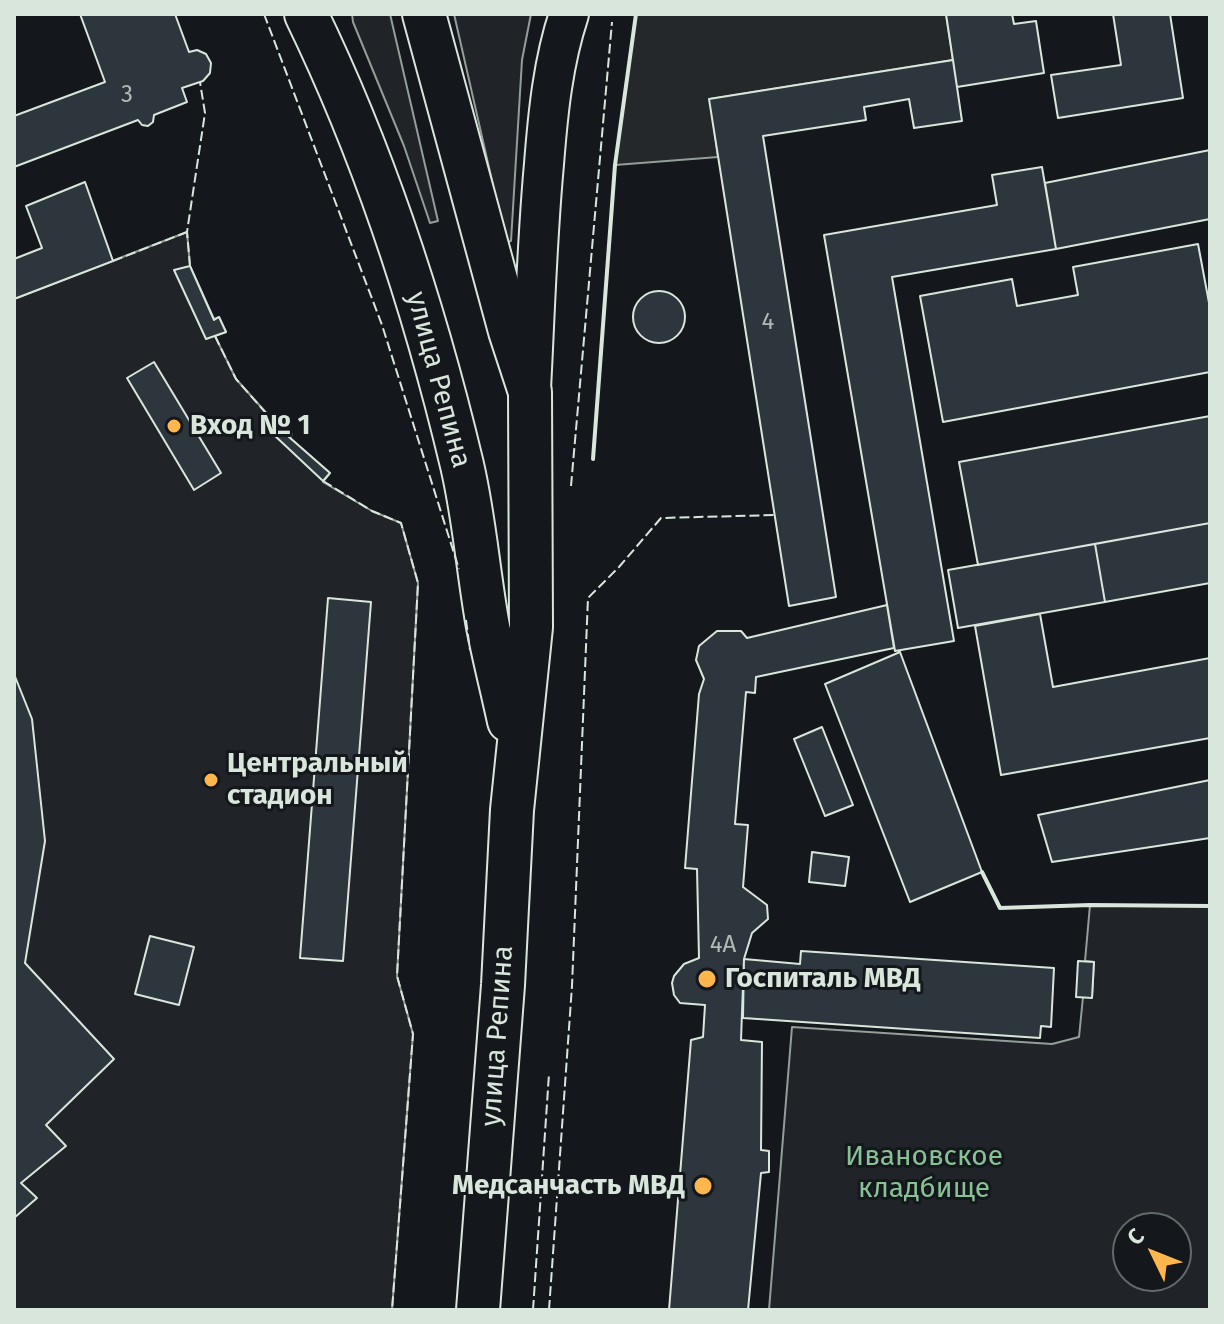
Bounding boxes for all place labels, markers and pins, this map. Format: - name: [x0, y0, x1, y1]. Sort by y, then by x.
- place label: Вход № 1: [190, 409, 311, 443]
- marker: Вход № 1: [165, 417, 183, 435]
- place label: Центральный стадион: [227, 747, 408, 813]
- marker: Центральный стадион: [202, 771, 220, 789]
- place label: Госпиталь МВД: [725, 962, 921, 996]
- marker: Госпиталь МВД: [696, 968, 718, 990]
- place label: Медсанчасть МВД: [452, 1169, 685, 1203]
- marker: Медсанчасть МВД: [692, 1175, 714, 1197]

